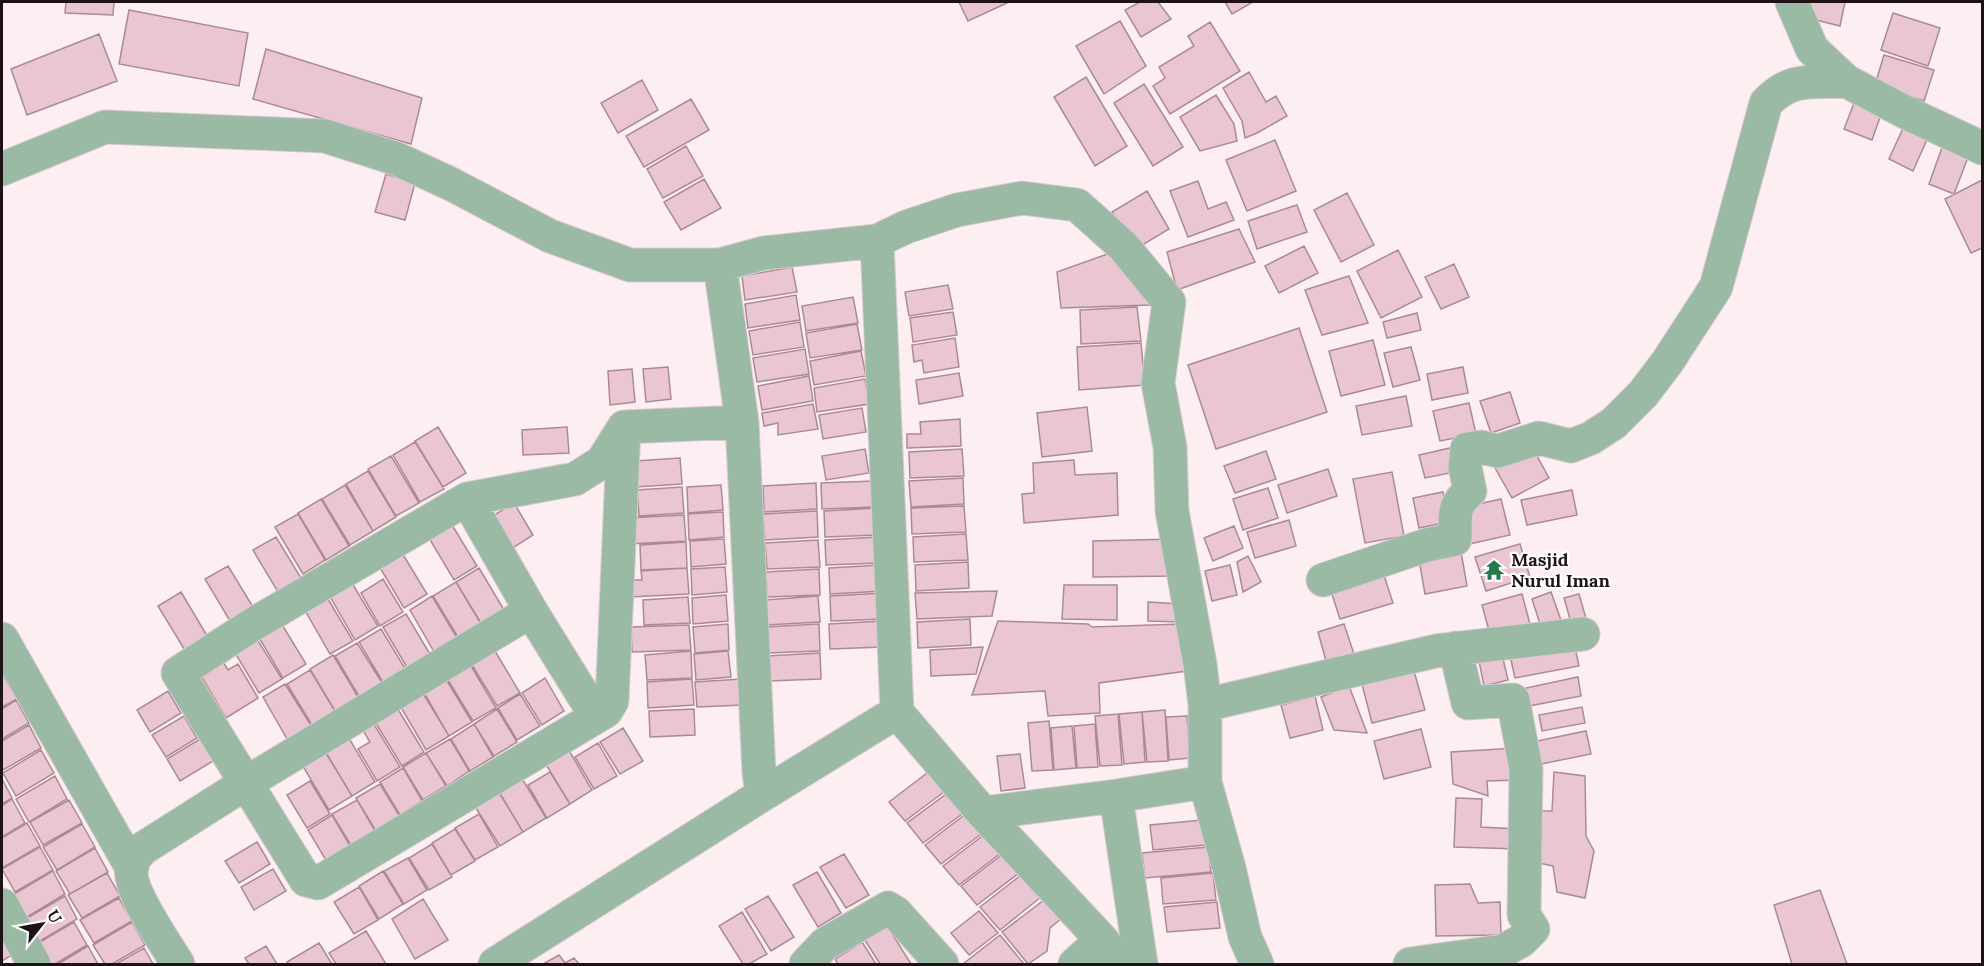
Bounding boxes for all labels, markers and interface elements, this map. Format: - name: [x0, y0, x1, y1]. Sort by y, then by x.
- place label: Masjid Nurul Iman: [1511, 548, 1610, 592]
- temple icon: Masjid Nurul Iman: [1482, 558, 1506, 582]
- north arrow: [12, 894, 72, 954]
- text: U: [43, 906, 67, 927]

